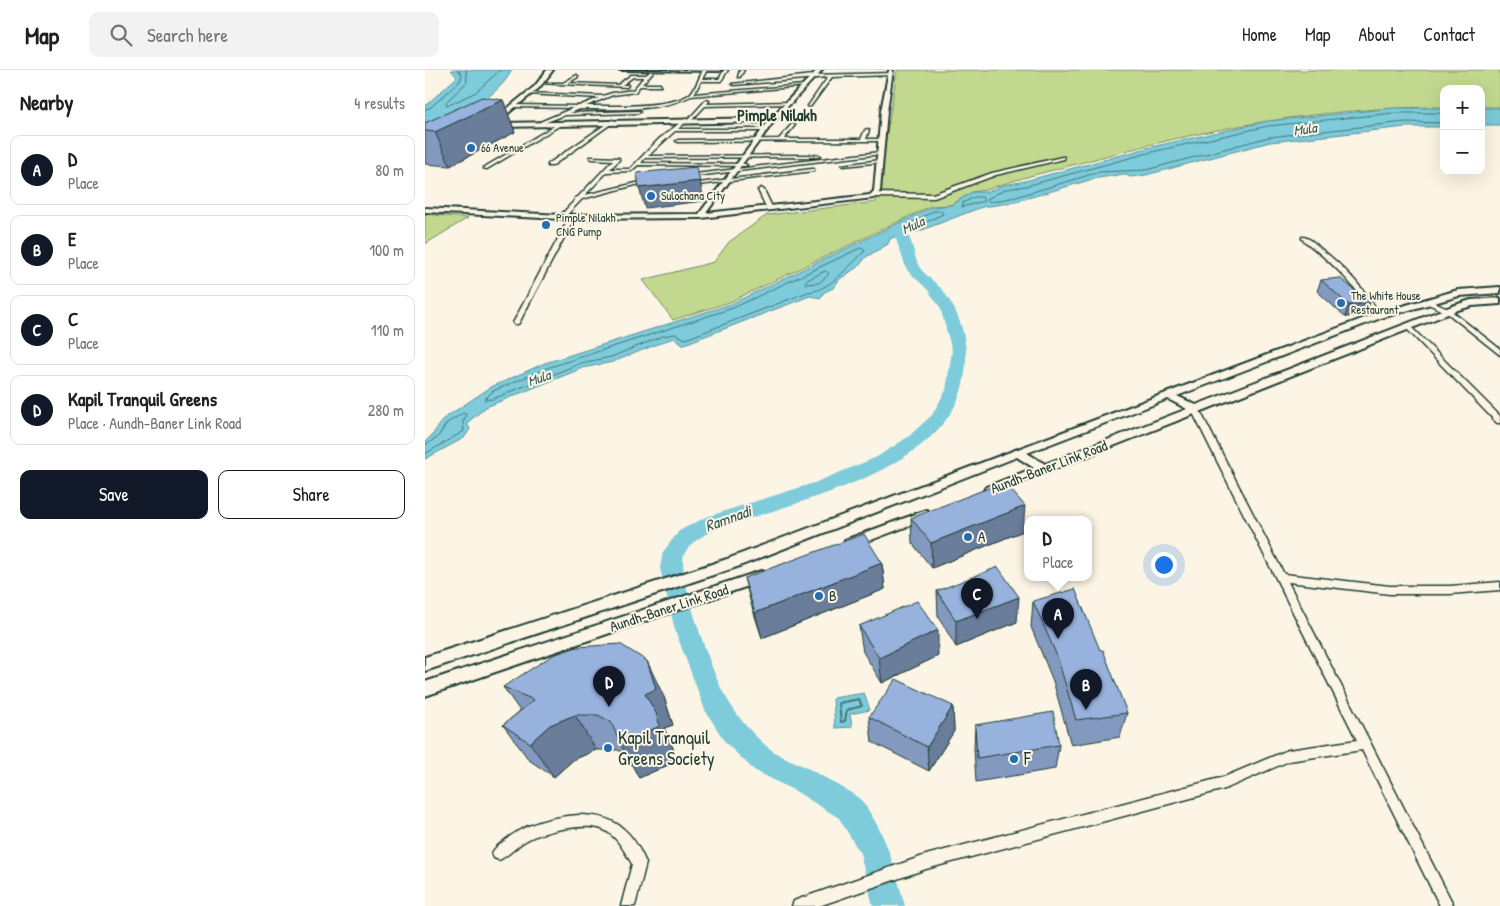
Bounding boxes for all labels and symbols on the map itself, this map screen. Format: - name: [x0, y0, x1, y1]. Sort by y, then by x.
- district label: Pimple Nilakh: [737, 104, 817, 127]
- water label: Mula: [1292, 117, 1319, 140]
- place label: 66 Avenue: [481, 139, 524, 156]
- marker: 66 Avenue: [465, 142, 477, 154]
- place label: Sulochana City: [661, 187, 725, 204]
- marker: Sulochana City: [645, 190, 657, 202]
- place label: Pimple Nilakh CNG Pump: [556, 209, 615, 240]
- water label: Mula: [898, 210, 929, 238]
- marker: Pimple Nilakh CNG Pump: [540, 219, 552, 231]
- place label: The White House Restaurant: [1351, 287, 1421, 318]
- marker: The White House Restaurant: [1335, 297, 1347, 309]
- water label: Mula: [525, 364, 554, 390]
- street label: Aundh-Baner Link Road: [987, 435, 1110, 499]
- water label: Ramnadi: [702, 499, 756, 537]
- place label: A: [978, 526, 986, 547]
- marker: A: [962, 531, 974, 543]
- your location: [1151, 552, 1177, 578]
- street label: Aundh-Baner Link Road: [607, 578, 731, 637]
- pin: C: [961, 578, 993, 619]
- place label: B: [829, 585, 837, 606]
- marker: B: [813, 590, 825, 602]
- pin: A: [1042, 598, 1074, 639]
- pin: D: [593, 666, 625, 707]
- pin: B: [1070, 669, 1102, 710]
- place label: Kapil Tranquil Greens Society: [618, 725, 715, 771]
- marker: Kapil Tranquil Greens Society: [602, 742, 614, 754]
- place label: F: [1023, 746, 1032, 771]
- marker: F: [1008, 753, 1020, 765]

